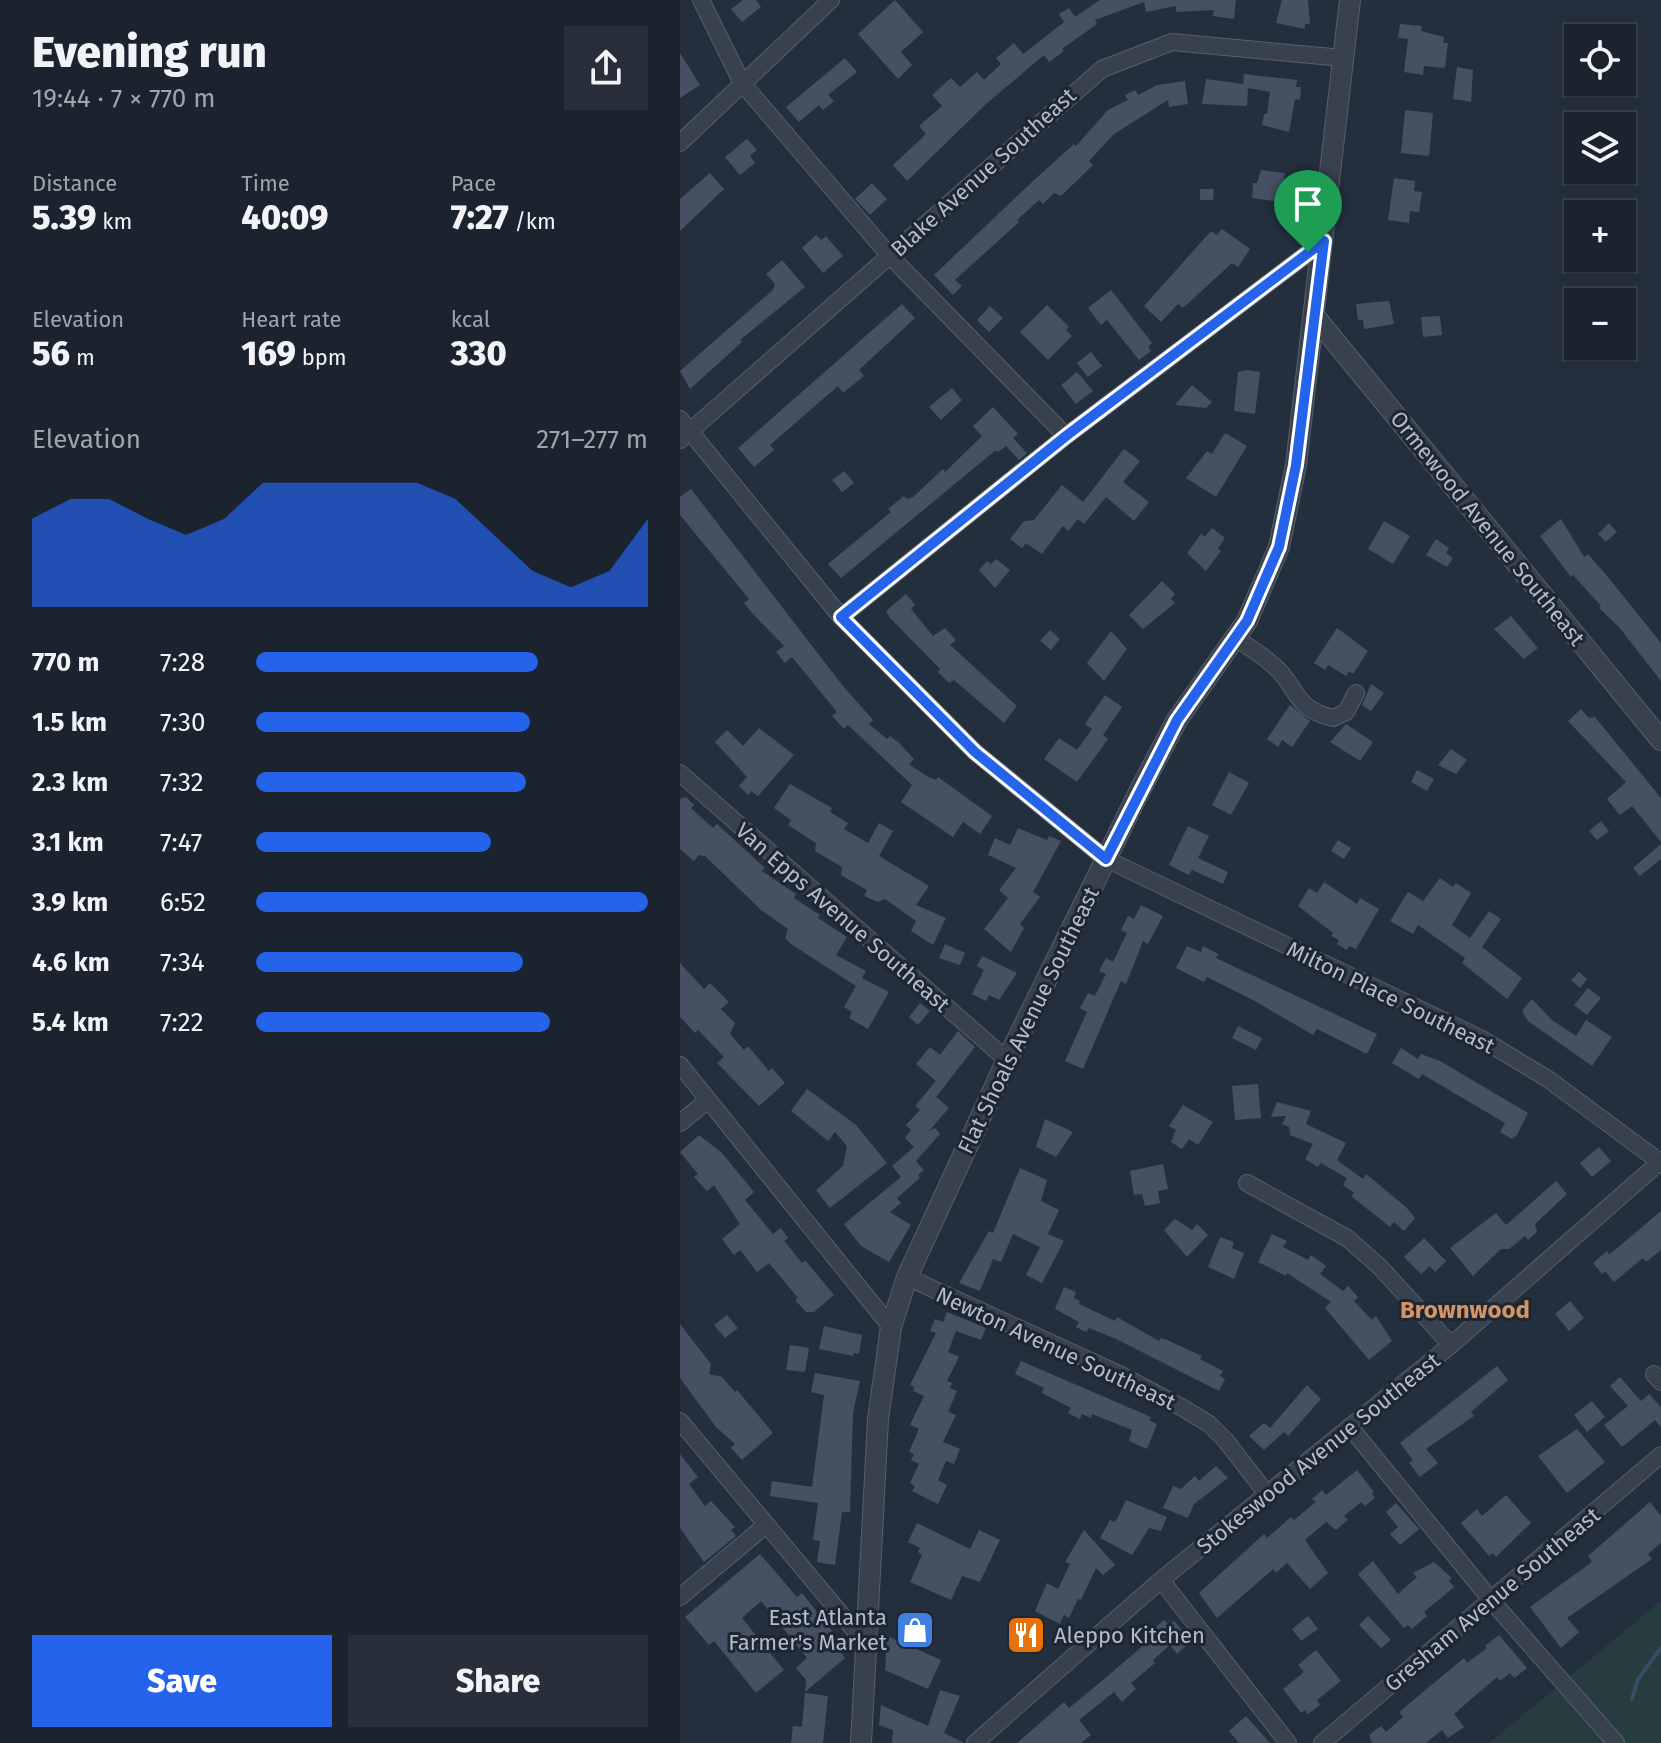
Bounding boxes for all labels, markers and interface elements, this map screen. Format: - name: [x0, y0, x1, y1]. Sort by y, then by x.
- map controls: [1564, 24, 1636, 360]
- button: locate: [1564, 24, 1636, 96]
- text: Evening run: [32, 26, 267, 79]
- button: share: [564, 26, 648, 110]
- street label: Blake Avenue Southeast: [885, 82, 1081, 263]
- text: 19:44 · 7 × 770 m: [32, 83, 215, 114]
- button: layers: [1564, 112, 1636, 184]
- text: Distance: [32, 170, 117, 197]
- text: Time: [241, 170, 290, 197]
- text: Pace: [451, 170, 496, 197]
- pin: [1274, 170, 1342, 252]
- icon: arrive: [1286, 182, 1330, 226]
- text: 5.39: [32, 197, 96, 238]
- text: 40:09: [241, 197, 329, 238]
- text: 7:27: [451, 197, 509, 238]
- button: +: [1564, 200, 1636, 272]
- text: km: [96, 208, 132, 235]
- text: /km: [509, 208, 556, 235]
- button: −: [1564, 288, 1636, 360]
- text: Elevation: [32, 306, 124, 333]
- text: Heart rate: [241, 306, 342, 333]
- text: kcal: [451, 306, 490, 333]
- text: 56: [32, 333, 70, 374]
- text: 169: [241, 333, 296, 374]
- text: 330: [451, 333, 507, 374]
- text: m: [70, 344, 95, 371]
- text: bpm: [296, 344, 347, 371]
- street label: Ormewood Avenue Southeast: [1385, 406, 1591, 651]
- text: Elevation: [32, 424, 141, 455]
- text: 271–277 m: [536, 424, 648, 455]
- text: 770 m: [32, 647, 99, 678]
- text: 7:28: [160, 647, 205, 678]
- text: 1.5 km: [32, 707, 107, 738]
- text: 7:30: [160, 707, 206, 738]
- text: 2.3 km: [32, 767, 108, 798]
- text: 7:32: [160, 767, 204, 798]
- street label: Van Epps Avenue Southeast: [730, 817, 955, 1018]
- text: 3.1 km: [32, 827, 104, 858]
- text: 7:47: [160, 827, 202, 858]
- street label: Flat Shoals Avenue Southeast: [952, 882, 1105, 1158]
- text: 3.9 km: [32, 887, 108, 918]
- text: 6:52: [160, 887, 206, 918]
- street label: Milton Place Southeast: [1282, 935, 1499, 1060]
- text: 4.6 km: [32, 947, 110, 978]
- text: 7:34: [160, 947, 205, 978]
- text: 5.4 km: [32, 1007, 109, 1038]
- text: 7:22: [160, 1007, 204, 1038]
- street label: Newton Avenue Southeast: [932, 1281, 1180, 1416]
- district label: Brownwood: [1400, 1296, 1530, 1324]
- street label: Stokeswood Avenue Southeast: [1191, 1347, 1445, 1560]
- street label: Gresham Avenue Southeast: [1379, 1501, 1605, 1697]
- place label: East Atlanta Farmer's Market: [728, 1604, 887, 1656]
- shop icon: East Atlanta Farmer's Market: [894, 1609, 936, 1651]
- restaurant icon: Aleppo Kitchen: [1005, 1614, 1047, 1656]
- place label: Aleppo Kitchen: [1054, 1622, 1205, 1649]
- button: Save: [32, 1635, 332, 1727]
- button: Share: [348, 1635, 648, 1727]

